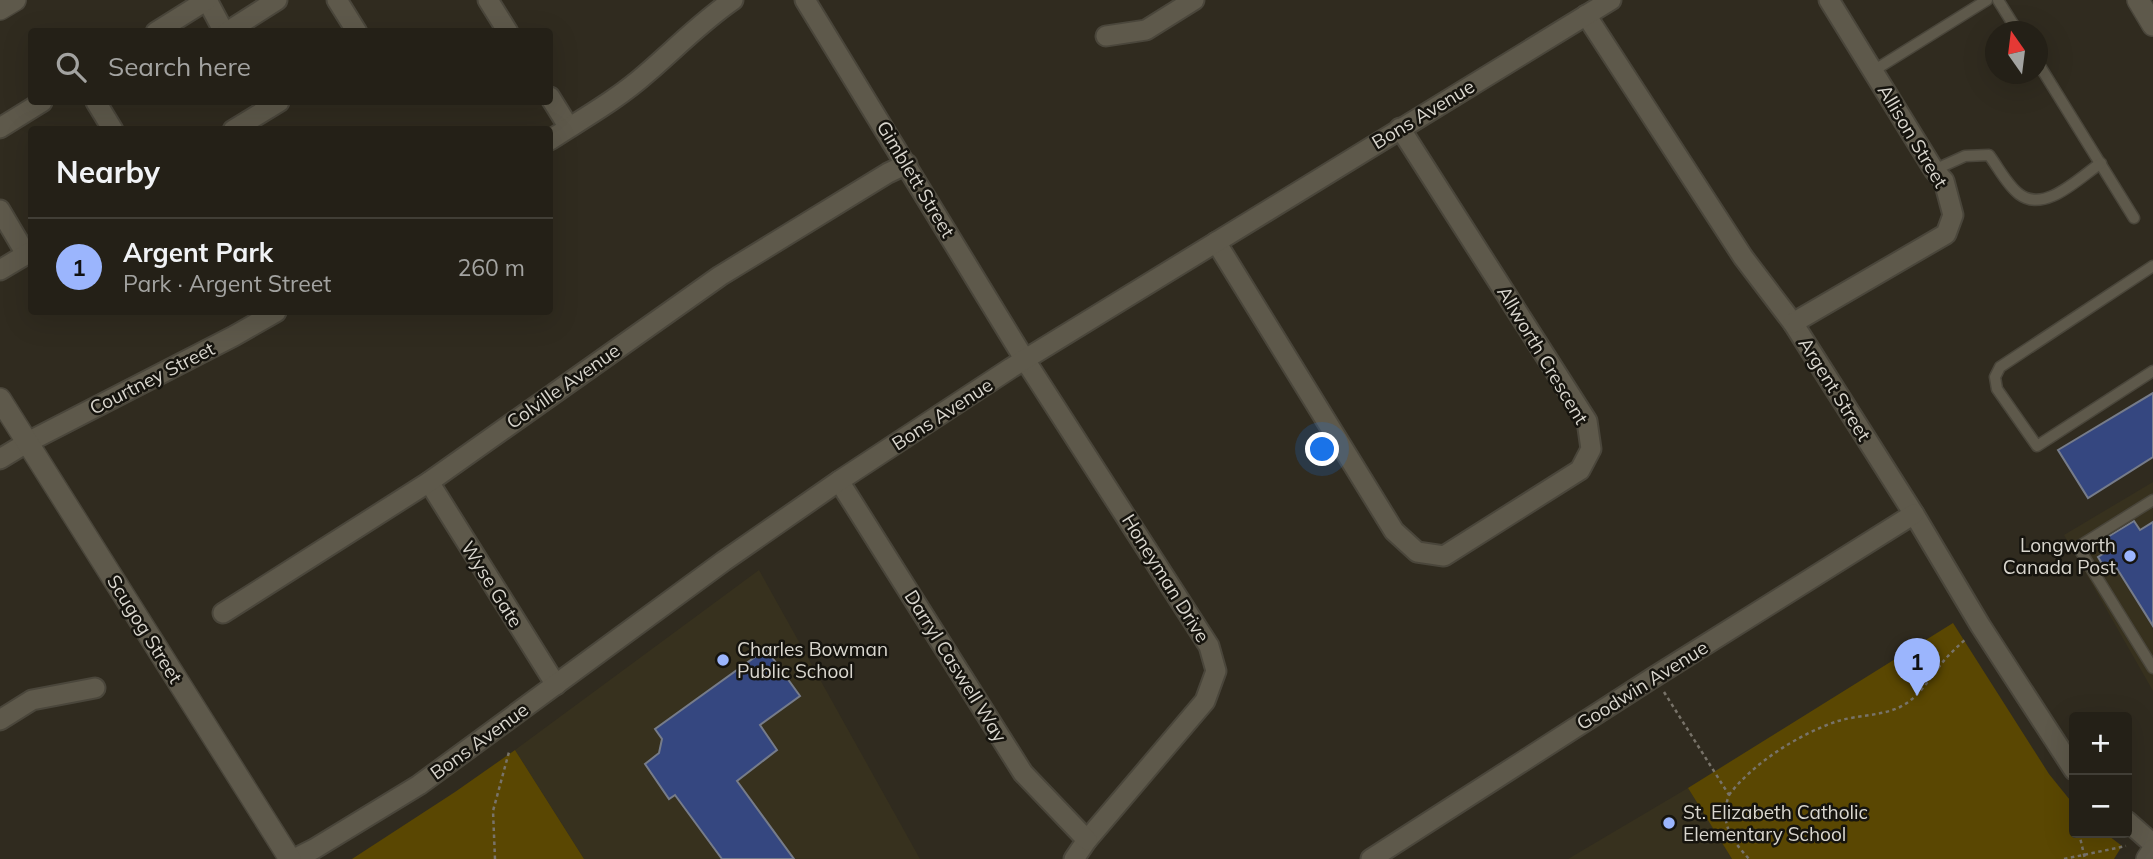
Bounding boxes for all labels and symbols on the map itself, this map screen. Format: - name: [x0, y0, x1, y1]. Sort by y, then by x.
- north arrow: [1985, 21, 2048, 84]
- street label: Bons Avenue: [1367, 74, 1479, 154]
- street label: Allison Street: [1873, 80, 1953, 192]
- street label: Gimblett Street: [872, 116, 960, 242]
- street label: Allworth Crescent: [1492, 281, 1594, 429]
- street label: Argent Street: [1794, 333, 1877, 446]
- street label: Courtney Street: [85, 336, 219, 420]
- street label: Colville Avenue: [502, 338, 624, 434]
- street label: Bons Avenue: [887, 372, 997, 456]
- your location: [1305, 432, 1339, 466]
- street label: Honeyman Drive: [1117, 509, 1215, 647]
- place label: Longworth Canada Post: [2003, 533, 2116, 579]
- street label: Wyse Gate: [456, 536, 528, 632]
- marker: Longworth Canada Post: [2122, 548, 2138, 564]
- street label: Scugog Street: [102, 570, 188, 688]
- street label: Darryl Caswell Way: [899, 585, 1013, 747]
- street label: Goodwin Avenue: [1572, 635, 1712, 735]
- place label: Charles Bowman Public School: [737, 637, 888, 683]
- pin: 1: [1894, 638, 1940, 696]
- marker: Charles Bowman Public School: [715, 652, 731, 668]
- street label: Bons Avenue: [425, 697, 533, 785]
- place label: St. Elizabeth Catholic Elementary School: [1683, 800, 1868, 846]
- marker: St. Elizabeth Catholic Elementary School: [1661, 815, 1677, 831]

